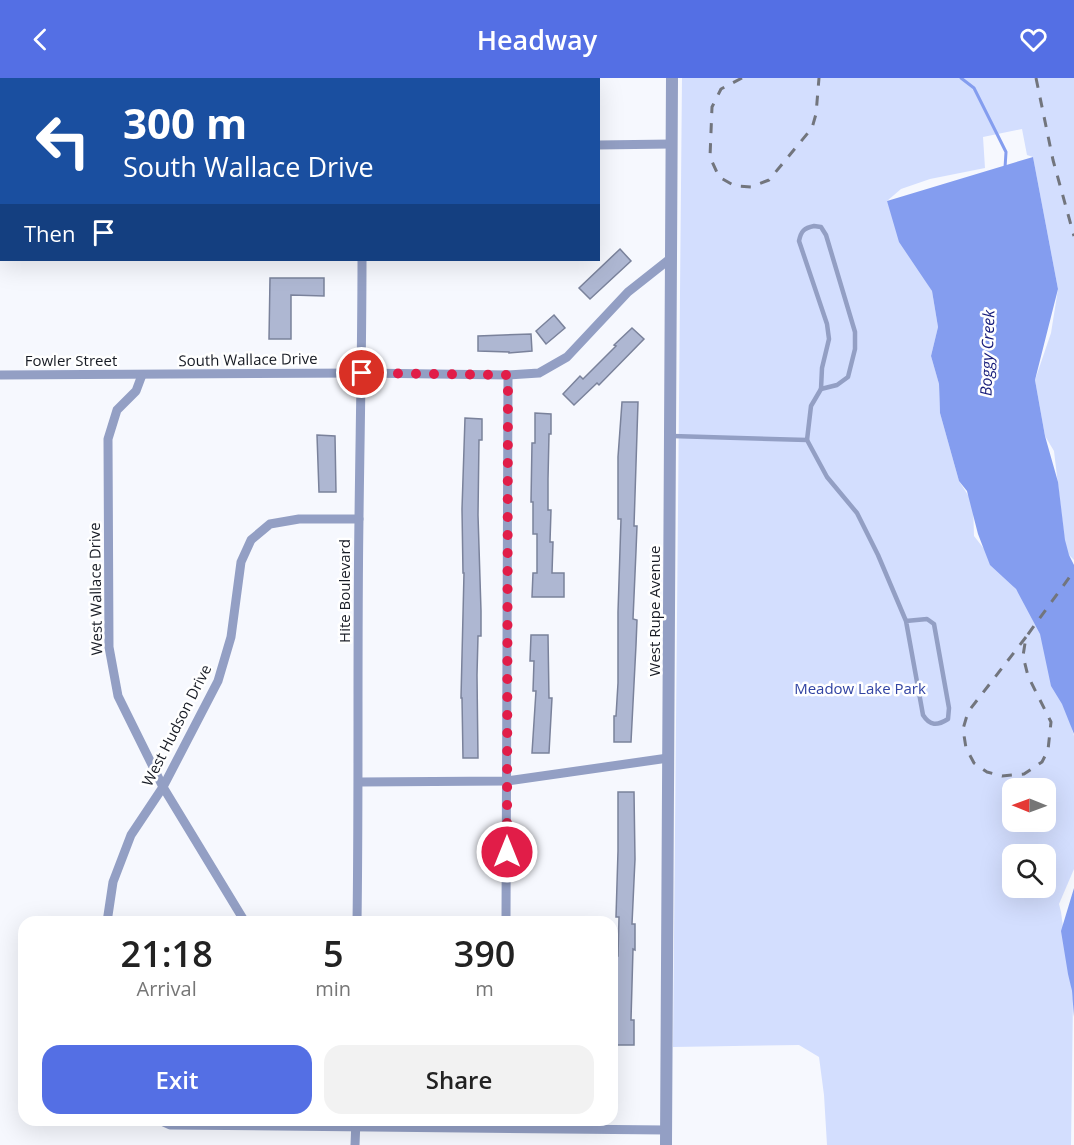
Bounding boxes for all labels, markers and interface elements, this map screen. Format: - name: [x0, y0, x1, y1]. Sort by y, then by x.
- text: Headway: [477, 21, 597, 58]
- icon: back: [24, 23, 57, 56]
- icon: heart: [1017, 23, 1050, 56]
- text: 300 m: [123, 94, 247, 151]
- icon: left: [24, 102, 102, 180]
- text: South Wallace Drive: [123, 148, 374, 185]
- icon: arrive: [87, 216, 120, 249]
- text: Then: [24, 218, 75, 248]
- water label: Boggy Creek: [975, 308, 1000, 396]
- pin: [336, 347, 387, 398]
- street label: South Wallace Drive: [178, 348, 318, 370]
- street label: Fowler Street: [25, 350, 117, 370]
- icon: arrive: [345, 356, 378, 389]
- street label: West Wallace Drive: [84, 522, 106, 656]
- street label: Hite Boulevard: [334, 539, 354, 643]
- street label: West Rupe Avenue: [644, 546, 664, 676]
- street label: West Hudson Drive: [137, 661, 215, 789]
- park label: Meadow Lake Park: [794, 678, 926, 698]
- north arrow: [1002, 778, 1056, 832]
- map controls: [1002, 778, 1056, 898]
- position arrow: [475, 820, 539, 884]
- button: search: [1002, 844, 1056, 898]
- text: 21:18: [121, 929, 213, 978]
- text: 5: [323, 929, 344, 978]
- text: 390: [454, 929, 515, 978]
- text: Arrival: [137, 975, 197, 1002]
- text: min: [315, 975, 351, 1002]
- text: m: [475, 975, 494, 1002]
- button: Exit: [42, 1045, 312, 1114]
- button: Share: [324, 1045, 594, 1114]

